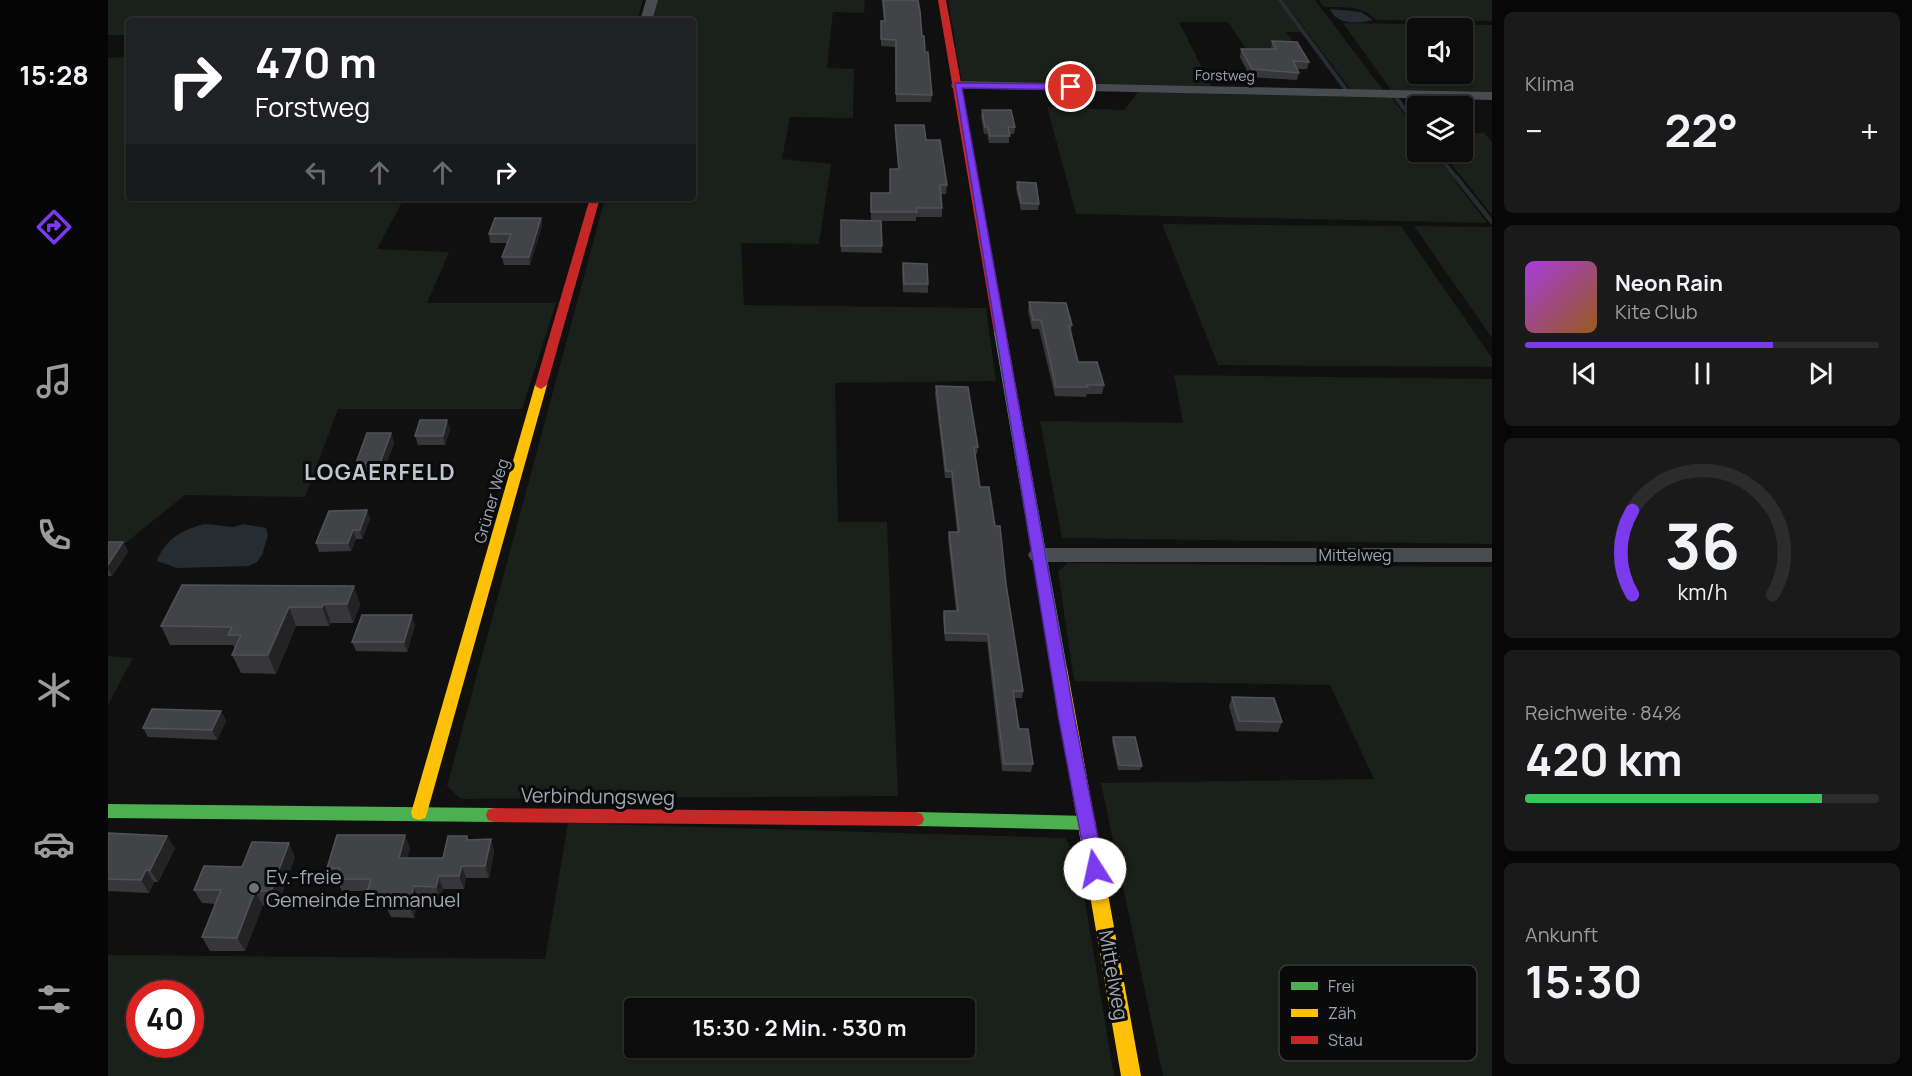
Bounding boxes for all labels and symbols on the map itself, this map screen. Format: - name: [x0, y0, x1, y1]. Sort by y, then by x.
- pin: [1045, 61, 1096, 112]
- street label: Forstweg: [1195, 65, 1255, 85]
- street label: Grüner Weg: [468, 456, 514, 546]
- district label: LOGAERFELD: [304, 457, 456, 487]
- street label: Mittelweg: [1319, 544, 1391, 566]
- street label: Verbindungsweg: [521, 781, 675, 811]
- position arrow: [1063, 837, 1127, 901]
- place label: Ev.-freie Gemeinde Emmanuel: [266, 863, 461, 913]
- marker: Ev.-freie Gemeinde Emmanuel: [247, 881, 261, 895]
- street label: Mittelweg: [1093, 928, 1135, 1022]
- legend: [1279, 965, 1477, 1061]
- text: Frei: [1328, 975, 1355, 997]
- speed limit sign: 40: [126, 980, 204, 1058]
- text: Zäh: [1328, 1002, 1356, 1024]
- text: Stau: [1328, 1029, 1363, 1051]

